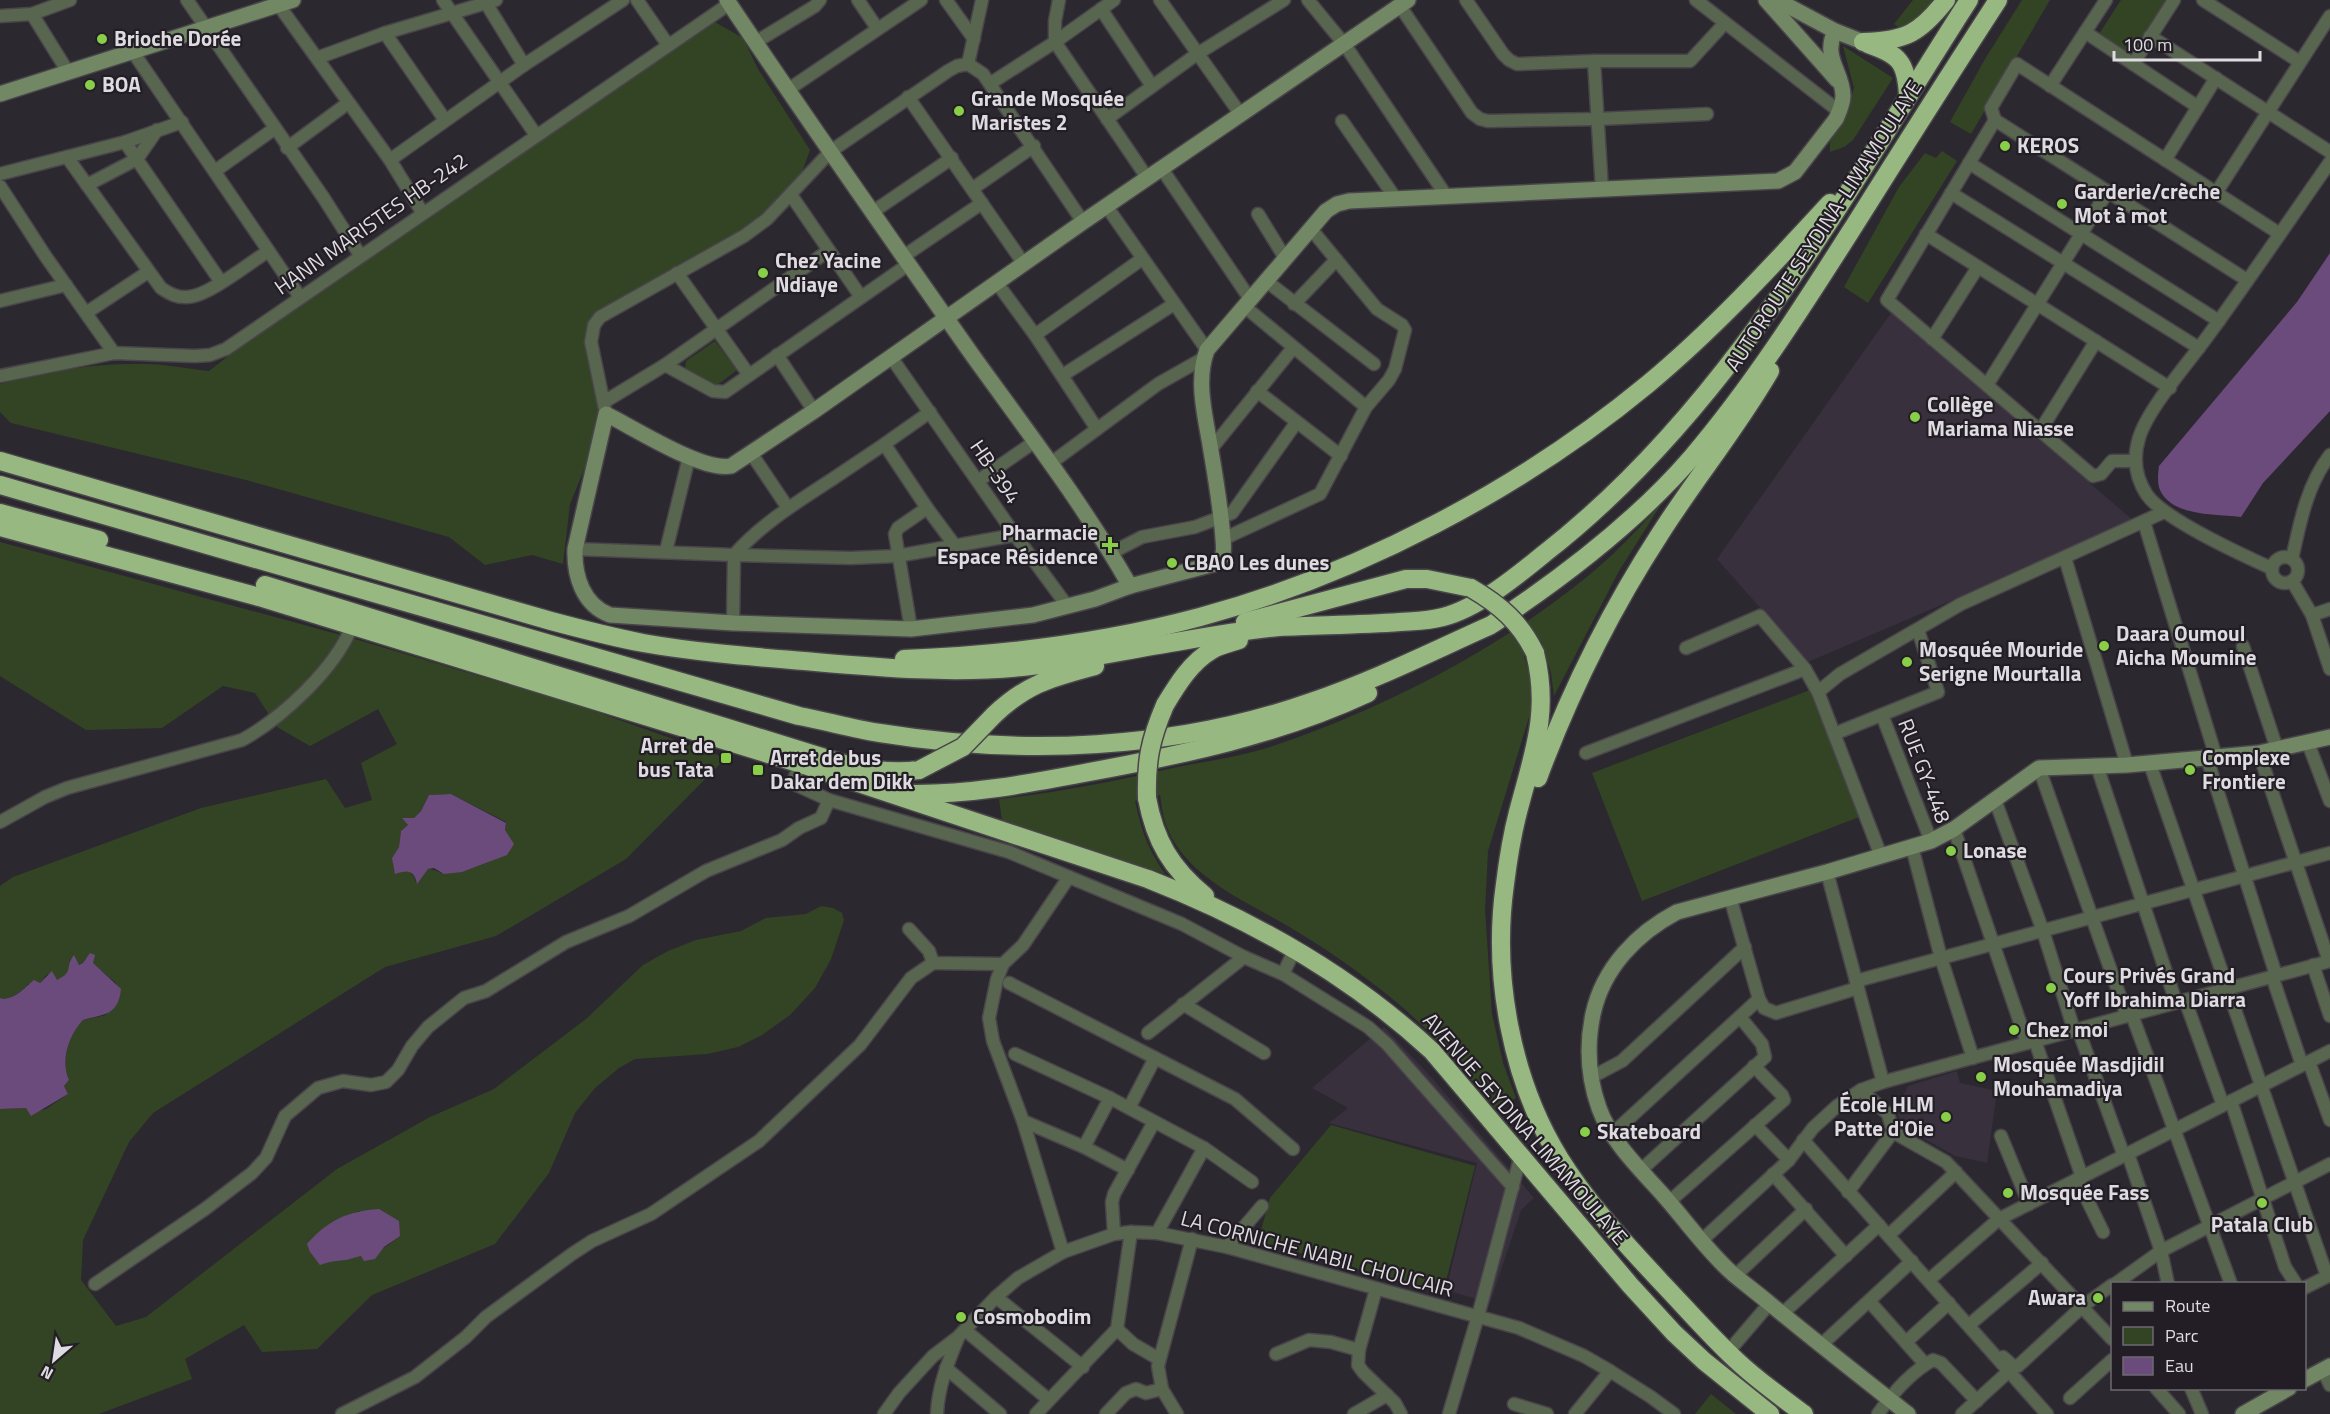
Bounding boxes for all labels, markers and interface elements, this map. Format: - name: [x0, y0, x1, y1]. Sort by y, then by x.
- place label: Brioche Dorée: [114, 22, 241, 54]
- scale bar: [2114, 24, 2260, 62]
- text: 100 m: [2123, 31, 2172, 58]
- marker: Brioche Dorée: [95, 32, 109, 46]
- place label: BOA: [102, 68, 141, 100]
- street label: AUTOROUTE SEYDINA-LIMAMOULAYE: [1717, 74, 1930, 377]
- marker: BOA: [83, 78, 97, 92]
- place label: Grande Mosquée Maristes 2: [971, 82, 1124, 138]
- marker: Grande Mosquée Maristes 2: [952, 104, 966, 118]
- place label: KEROS: [2017, 129, 2079, 161]
- marker: KEROS: [1998, 139, 2012, 153]
- street label: HANN MARISTES HB-242: [267, 144, 474, 302]
- place label: Garderie/crèche Mot à mot: [2074, 175, 2220, 231]
- marker: Garderie/crèche Mot à mot: [2055, 197, 2069, 211]
- place label: Chez Yacine Ndiaye: [775, 244, 881, 300]
- marker: Chez Yacine Ndiaye: [756, 266, 770, 280]
- place label: Collège Mariama Niasse: [1927, 388, 2074, 444]
- marker: Collège Mariama Niasse: [1908, 410, 1922, 424]
- street label: HB-394: [963, 433, 1029, 510]
- place label: Pharmacie Espace Résidence: [937, 516, 1098, 572]
- marker: Pharmacie Espace Résidence: [1103, 538, 1117, 552]
- place label: CBAO Les dunes: [1184, 546, 1329, 578]
- marker: CBAO Les dunes: [1165, 556, 1179, 570]
- place label: Daara Oumoul Aicha Moumine: [2116, 617, 2256, 673]
- place label: Mosquée Mouride Serigne Mourtalla: [1919, 633, 2083, 689]
- marker: Daara Oumoul Aicha Moumine: [2097, 639, 2111, 653]
- marker: Mosquée Mouride Serigne Mourtalla: [1900, 655, 1914, 669]
- street label: RUE GY-448: [1890, 714, 1960, 828]
- place label: Arret de bus Tata: [638, 729, 714, 785]
- place label: Arret de bus Dakar dem Dikk: [770, 741, 913, 797]
- place label: Complexe Frontiere: [2202, 741, 2290, 797]
- marker: Arret de bus Tata: [719, 751, 733, 765]
- marker: Arret de bus Dakar dem Dikk: [751, 763, 765, 777]
- marker: Complexe Frontiere: [2183, 763, 2197, 777]
- place label: Lonase: [1963, 834, 2027, 866]
- marker: Lonase: [1944, 844, 1958, 858]
- place label: Cours Privés Grand Yoff Ibrahima Diarra: [2063, 959, 2246, 1015]
- marker: Cours Privés Grand Yoff Ibrahima Diarra: [2044, 981, 2058, 995]
- street label: AVENUE SEYDINA LIMAMOULAYE: [1416, 1005, 1636, 1252]
- place label: Chez moi: [2026, 1013, 2108, 1045]
- marker: Chez moi: [2007, 1023, 2021, 1037]
- place label: Mosquée Masdjidil Mouhamadiya: [1993, 1048, 2165, 1104]
- marker: Mosquée Masdjidil Mouhamadiya: [1974, 1070, 1988, 1084]
- place label: École HLM Patte d'Oie: [1834, 1088, 1934, 1144]
- marker: École HLM Patte d'Oie: [1939, 1110, 1953, 1124]
- place label: Skateboard: [1597, 1115, 1701, 1147]
- marker: Skateboard: [1578, 1125, 1592, 1139]
- place label: Mosquée Fass: [2020, 1176, 2149, 1208]
- marker: Mosquée Fass: [2001, 1186, 2015, 1200]
- marker: Patala Club: [2255, 1196, 2269, 1210]
- street label: LA CORNICHE NABIL CHOUCAIR: [1177, 1201, 1457, 1305]
- place label: Patala Club: [2211, 1208, 2313, 1240]
- place label: Awara: [2028, 1281, 2086, 1313]
- legend: [2111, 1282, 2306, 1390]
- marker: Awara: [2091, 1291, 2105, 1305]
- text: Route: [2165, 1292, 2210, 1319]
- place label: Cosmobodim: [973, 1300, 1091, 1332]
- marker: Cosmobodim: [954, 1310, 968, 1324]
- text: Parc: [2165, 1322, 2199, 1349]
- north arrow: [24, 1330, 84, 1390]
- text: Eau: [2165, 1352, 2194, 1379]
- text: N: [36, 1360, 57, 1386]

